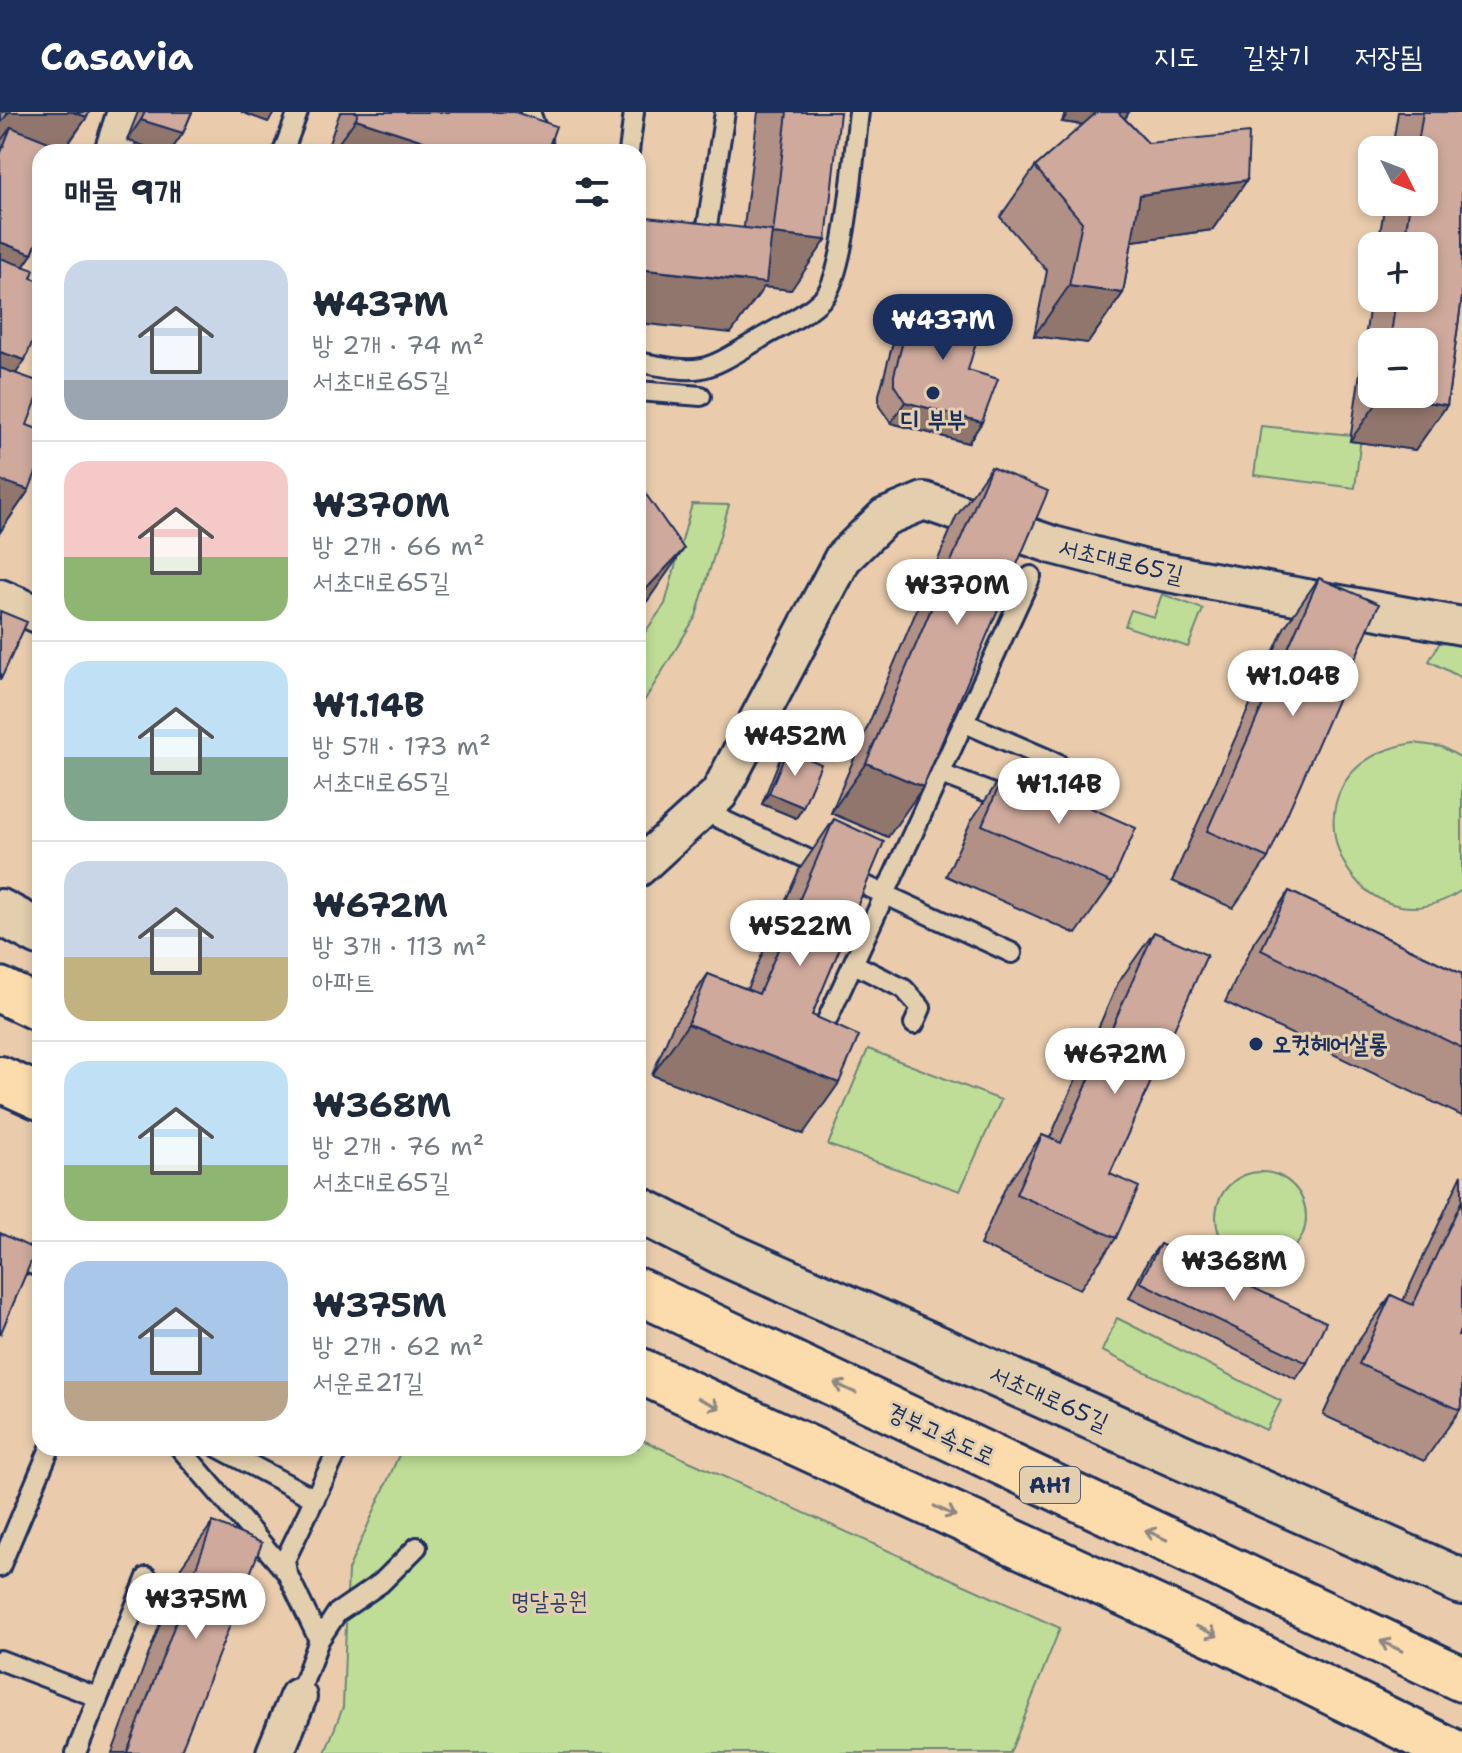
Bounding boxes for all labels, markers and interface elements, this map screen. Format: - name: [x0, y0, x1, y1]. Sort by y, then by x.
- text: Casavia: [40, 31, 193, 82]
- text: 지도: [1154, 37, 1199, 75]
- text: 길찾기: [1243, 37, 1310, 75]
- text: 저장됨: [1354, 37, 1422, 75]
- north arrow: [1358, 136, 1438, 216]
- map controls: [1358, 136, 1438, 408]
- text: 매물 9개: [64, 169, 182, 215]
- icon: filters: [570, 170, 614, 214]
- button: +: [1358, 232, 1438, 312]
- text: ₩437M: [312, 281, 448, 327]
- icon: home: [128, 292, 224, 388]
- pin: ₩437M: [887, 294, 999, 362]
- text: ₩437M: [891, 302, 995, 337]
- text: 방 2개 · 74 m²: [312, 327, 484, 362]
- button: −: [1358, 328, 1438, 408]
- text: 서초대로65길: [312, 363, 450, 398]
- marker: 디 부부: [924, 384, 942, 402]
- place label: 디 부부: [900, 404, 966, 436]
- text: ₩370M: [312, 482, 450, 528]
- icon: home: [128, 493, 224, 589]
- text: 방 2개 · 66 m²: [312, 528, 485, 563]
- street label: 서초대로65길: [1056, 531, 1186, 591]
- pin: ₩370M: [901, 559, 1013, 627]
- text: 서초대로65길: [312, 564, 450, 599]
- text: ₩370M: [904, 567, 1010, 602]
- pin: ₩1.04B: [1228, 650, 1358, 718]
- text: ₩1.04B: [1246, 658, 1340, 693]
- text: ₩1.14B: [312, 682, 425, 728]
- icon: home: [128, 693, 224, 789]
- pin: ₩452M: [739, 710, 851, 778]
- text: ₩452M: [743, 718, 847, 753]
- text: 방 5개 · 173 m²: [312, 728, 491, 763]
- pin: ₩1.14B: [994, 758, 1124, 826]
- text: 서초대로65길: [312, 764, 450, 799]
- text: ₩1.14B: [1016, 766, 1102, 801]
- text: ₩672M: [312, 882, 448, 928]
- icon: home: [128, 893, 224, 989]
- pin: ₩522M: [744, 900, 856, 968]
- text: ₩522M: [748, 908, 852, 943]
- text: 방 3개 · 113 m²: [312, 928, 487, 963]
- text: 아파트: [312, 964, 375, 999]
- pin: ₩672M: [1059, 1028, 1171, 1096]
- place label: 오컷헤어살롱: [1272, 1028, 1388, 1060]
- marker: 오컷헤어살롱: [1247, 1035, 1265, 1053]
- text: ₩672M: [1063, 1036, 1167, 1071]
- text: ₩368M: [312, 1082, 451, 1128]
- icon: home: [128, 1093, 224, 1189]
- text: 방 2개 · 76 m²: [312, 1128, 485, 1163]
- text: 서초대로65길: [312, 1164, 450, 1199]
- pin: ₩368M: [1178, 1235, 1290, 1303]
- text: ₩368M: [1181, 1243, 1287, 1278]
- text: ₩375M: [312, 1282, 447, 1328]
- icon: home: [128, 1293, 224, 1389]
- text: 방 2개 · 62 m²: [312, 1328, 484, 1363]
- street label: 서초대로65길: [984, 1358, 1114, 1438]
- text: 서운로21길: [312, 1364, 423, 1399]
- one-way arrow: [833, 1380, 857, 1395]
- street label: 경부고속도로: [882, 1395, 1000, 1473]
- one-way arrow: [697, 1396, 721, 1411]
- road number: AH1: [1020, 1467, 1080, 1503]
- one-way arrow: [933, 1504, 957, 1519]
- one-way arrow: [1145, 1527, 1169, 1542]
- pin: ₩375M: [140, 1573, 252, 1641]
- text: ₩375M: [145, 1581, 247, 1616]
- park label: 명달공원: [510, 1585, 588, 1617]
- one-way arrow: [1195, 1624, 1219, 1639]
- one-way arrow: [1380, 1638, 1404, 1653]

